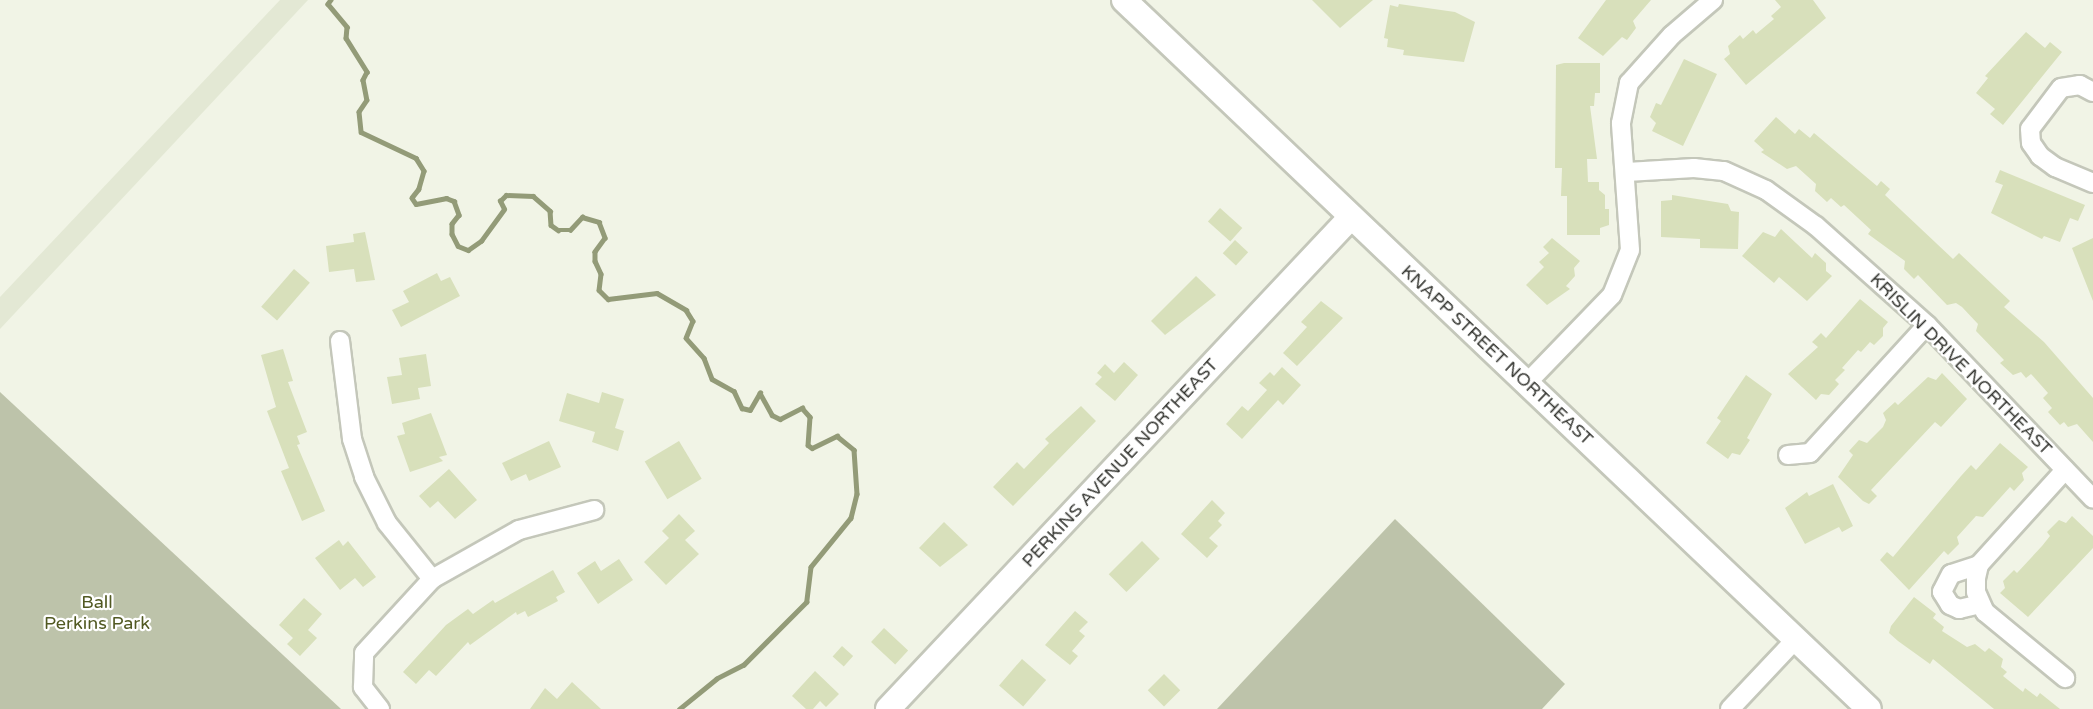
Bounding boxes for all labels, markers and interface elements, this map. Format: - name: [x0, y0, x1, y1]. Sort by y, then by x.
- street label: KNAPP STREET NORTHEAST: [1397, 260, 1597, 450]
- street label: KRISLIN DRIVE NORTHEAST: [1865, 268, 2057, 460]
- street label: PERKINS AVENUE NORTHEAST: [1018, 354, 1222, 572]
- park label: Ball Perkins Park: [44, 592, 150, 634]

